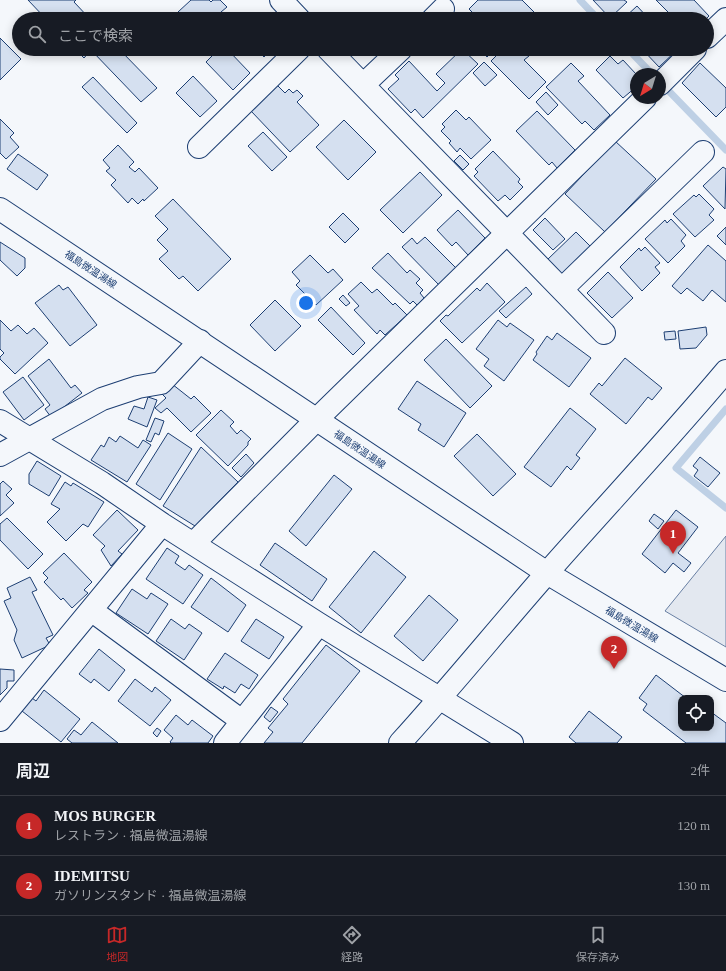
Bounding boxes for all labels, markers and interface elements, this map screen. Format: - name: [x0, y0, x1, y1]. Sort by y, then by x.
- search box: [12, 12, 714, 56]
- icon: search: [26, 23, 48, 45]
- text: ここで検索: [58, 28, 133, 44]
- north arrow: [630, 68, 666, 104]
- street label: 福島微温湯線: [63, 248, 119, 290]
- your location: [296, 293, 316, 313]
- street label: 福島微温湯線: [332, 428, 388, 471]
- pin: 1: [660, 521, 686, 554]
- street label: 福島微温湯線: [603, 604, 660, 645]
- pin: 2: [601, 636, 627, 669]
- map controls: [678, 695, 714, 731]
- button: locate: [678, 695, 714, 731]
- text: 周辺: [16, 762, 50, 781]
- text: 2件: [690, 763, 710, 778]
- text: MOS BURGER: [54, 808, 156, 824]
- text: 1: [26, 818, 32, 833]
- text: 120 m: [677, 818, 710, 833]
- text: レストラン · 福島微温湯線: [54, 828, 208, 843]
- text: IDEMITSU: [54, 868, 130, 884]
- text: 2: [26, 878, 32, 893]
- text: 130 m: [677, 878, 710, 893]
- text: ガソリンスタンド · 福島微温湯線: [54, 888, 247, 903]
- tab: 地図: [106, 924, 128, 964]
- tab: 経路: [341, 924, 363, 964]
- tab: 保存済み: [576, 924, 620, 964]

